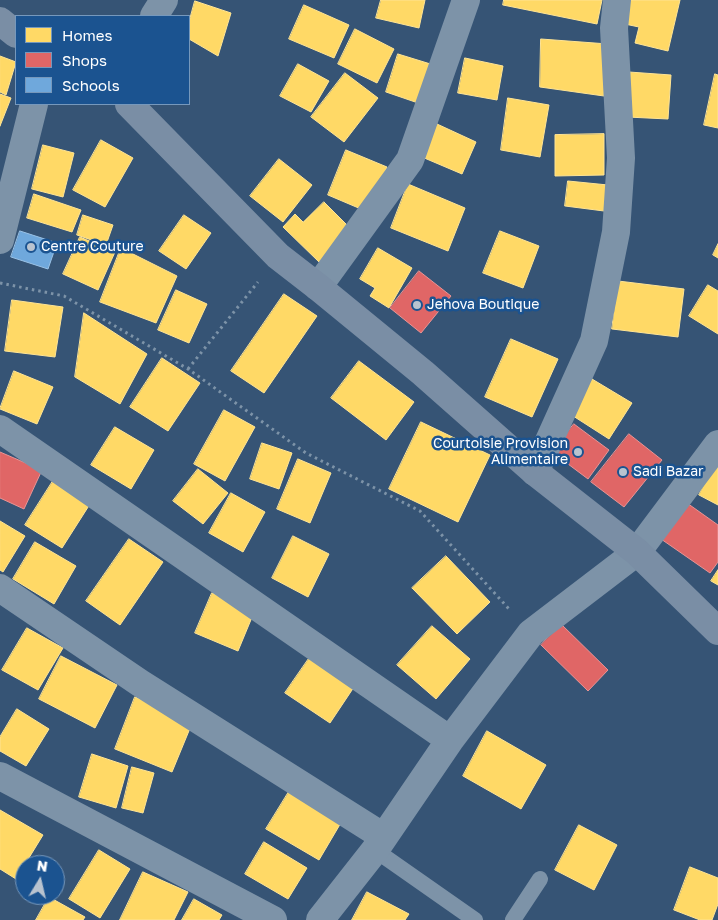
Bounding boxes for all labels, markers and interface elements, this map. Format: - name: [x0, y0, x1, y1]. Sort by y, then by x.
- legend: [15, 15, 190, 105]
- text: Homes: [62, 26, 112, 44]
- text: Shops: [62, 51, 107, 69]
- text: Schools: [62, 76, 120, 94]
- place label: Centre Couture: [41, 239, 144, 255]
- marker: Centre Couture: [25, 241, 37, 253]
- place label: Jehova Boutique: [427, 297, 539, 313]
- marker: Jehova Boutique: [411, 299, 423, 311]
- place label: Courtoisie Provision Alimentaire: [433, 436, 568, 468]
- marker: Courtoisie Provision Alimentaire: [572, 446, 584, 458]
- place label: Sadi Bazar: [633, 464, 704, 480]
- marker: Sadi Bazar: [617, 466, 629, 478]
- north arrow: [15, 855, 65, 905]
- text: N: [36, 856, 49, 875]

